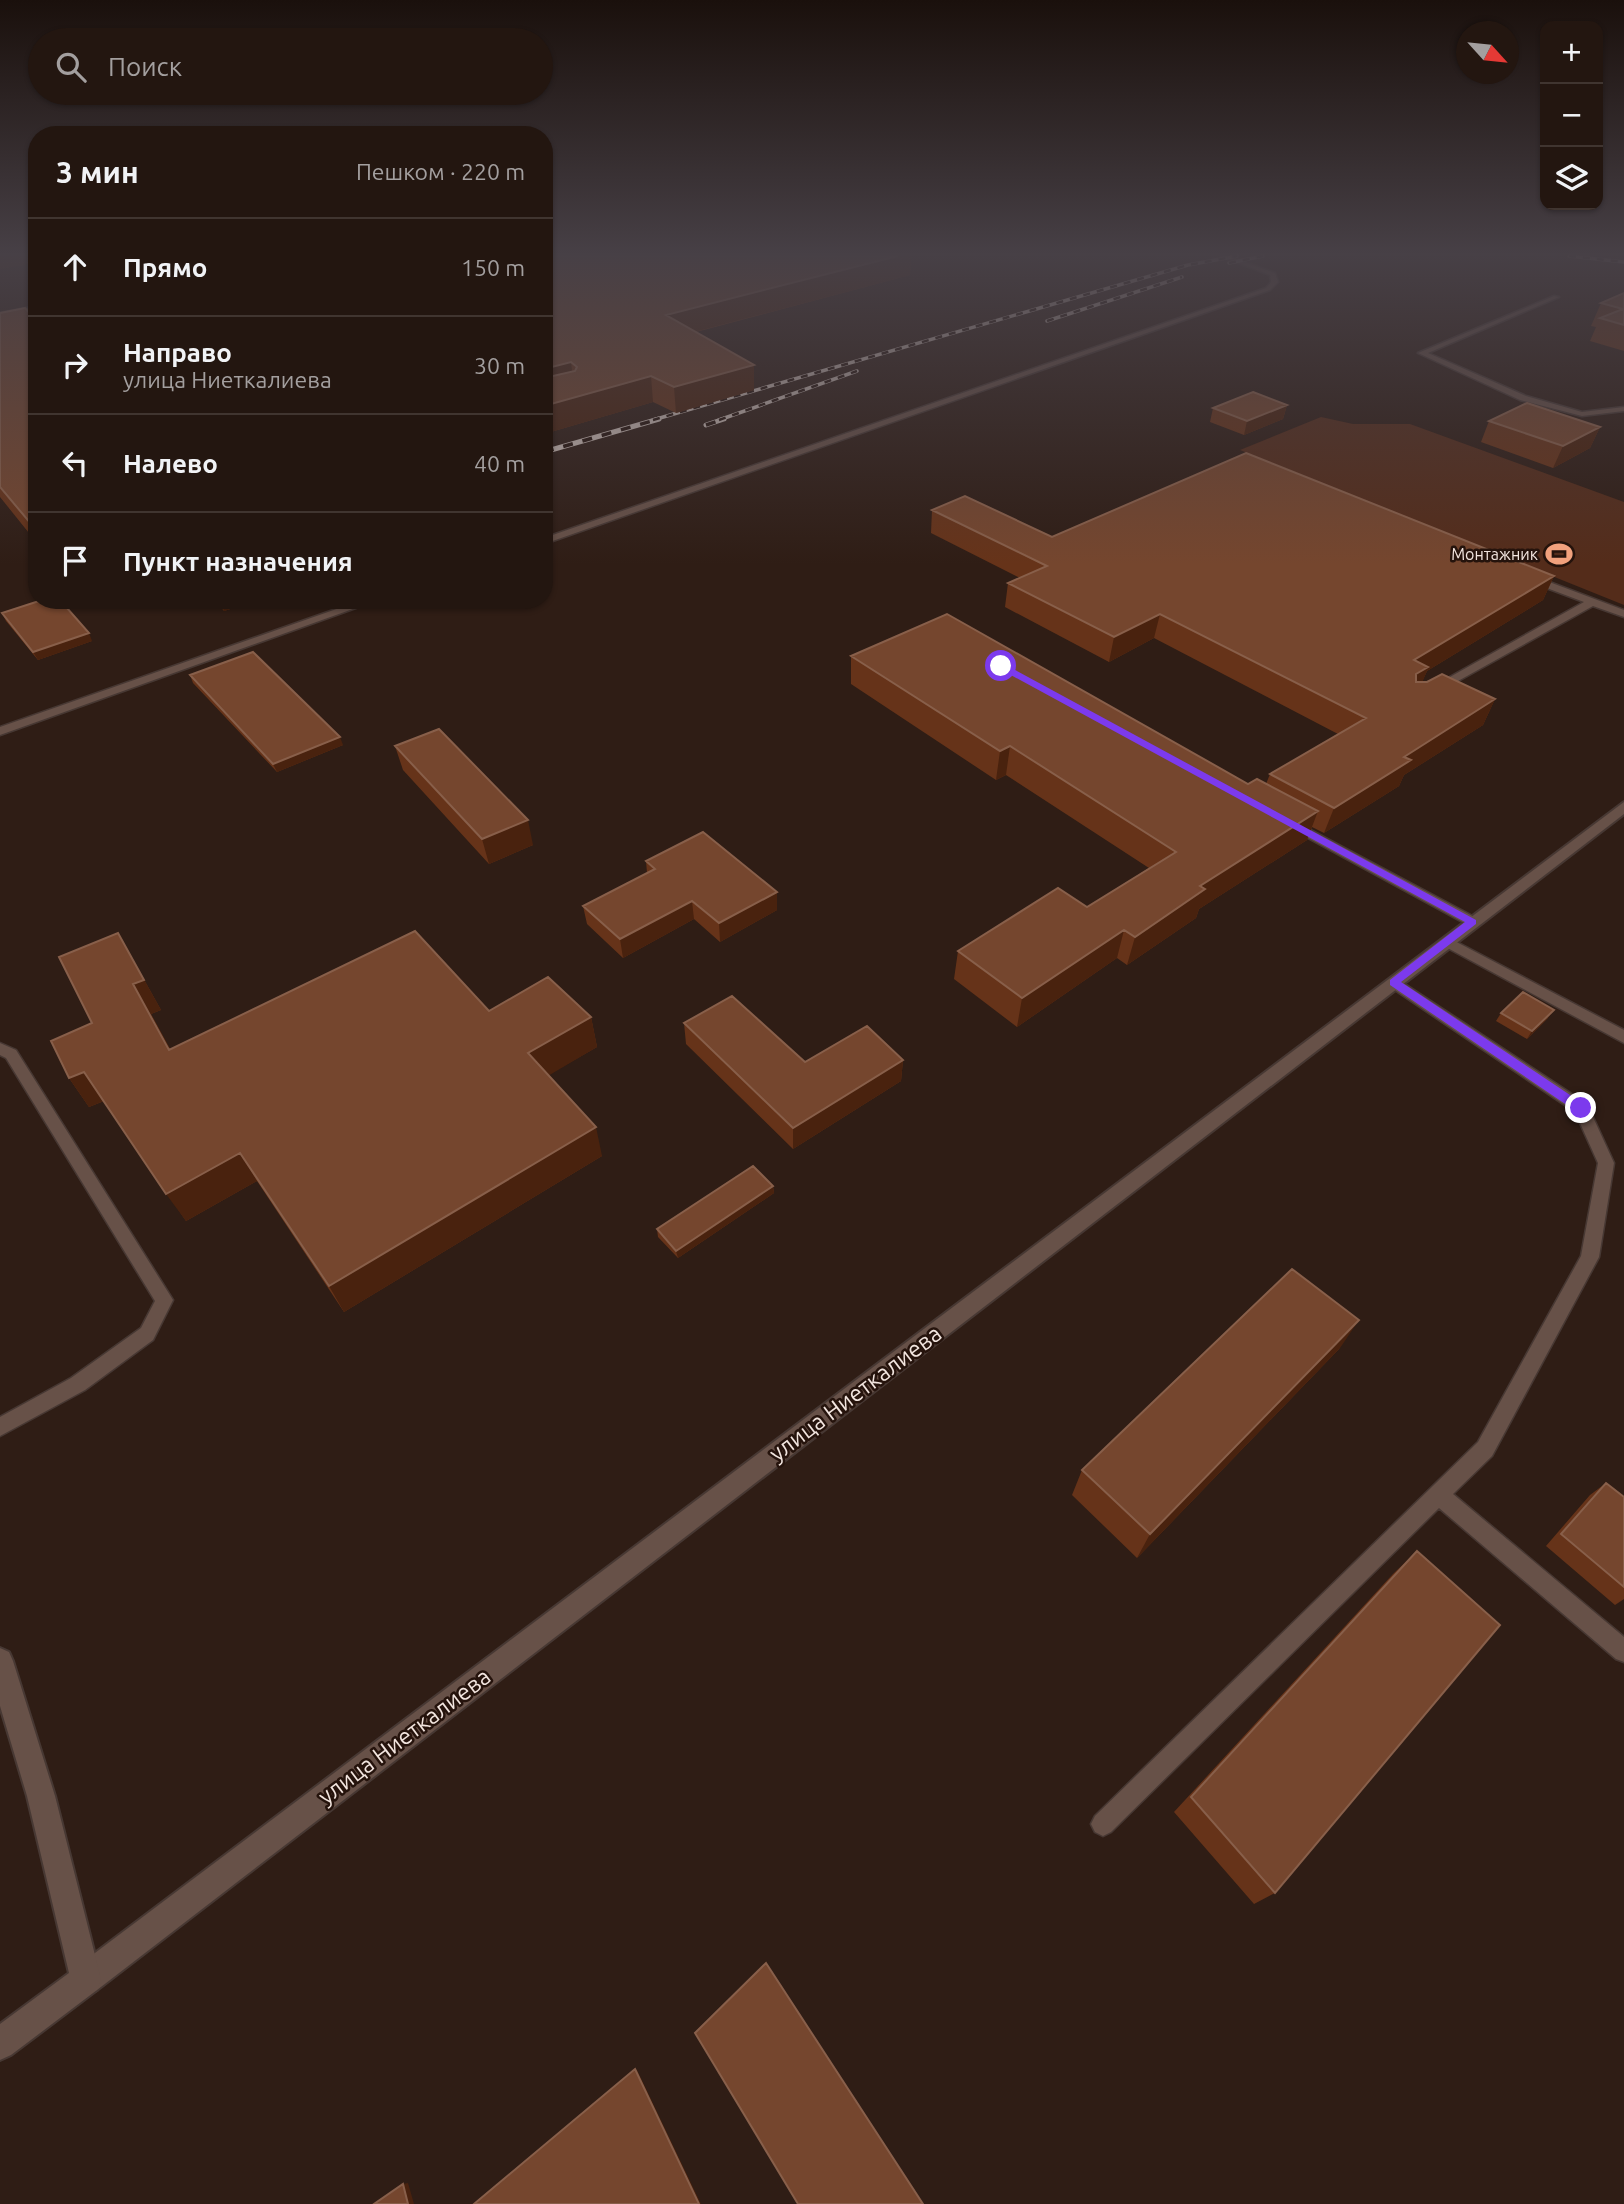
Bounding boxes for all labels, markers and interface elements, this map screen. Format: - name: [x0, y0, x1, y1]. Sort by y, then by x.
- north arrow: [1456, 21, 1519, 84]
- map controls: [1540, 21, 1603, 210]
- button: +: [1540, 21, 1603, 84]
- search box: [28, 28, 553, 105]
- icon: search: [52, 48, 90, 86]
- text: Поиск: [108, 52, 182, 81]
- button: −: [1540, 84, 1603, 147]
- button: layers: [1540, 147, 1603, 210]
- text: 3 мин: [56, 155, 139, 189]
- text: Пешком · 220 m: [356, 159, 525, 184]
- icon: ahead: [56, 248, 94, 286]
- text: Прямо: [123, 253, 207, 282]
- text: 150 m: [461, 255, 525, 280]
- text: Направо: [123, 338, 232, 367]
- icon: right: [56, 346, 94, 384]
- text: 30 m: [474, 353, 525, 378]
- text: улица Ниеткалиева: [123, 367, 332, 392]
- icon: left: [56, 444, 94, 482]
- text: Налево: [123, 449, 218, 478]
- text: 40 m: [474, 451, 525, 476]
- sports icon: Монтажник: [1544, 539, 1574, 569]
- icon: arrive: [56, 542, 94, 580]
- place label: Монтажник: [1451, 545, 1538, 563]
- text: Пункт назначения: [123, 547, 353, 576]
- route start: [985, 650, 1016, 681]
- route end: [1565, 1092, 1596, 1123]
- street label: улица Ниеткалиева: [764, 1320, 946, 1466]
- street label: улица Ниеткалиева: [313, 1663, 495, 1809]

